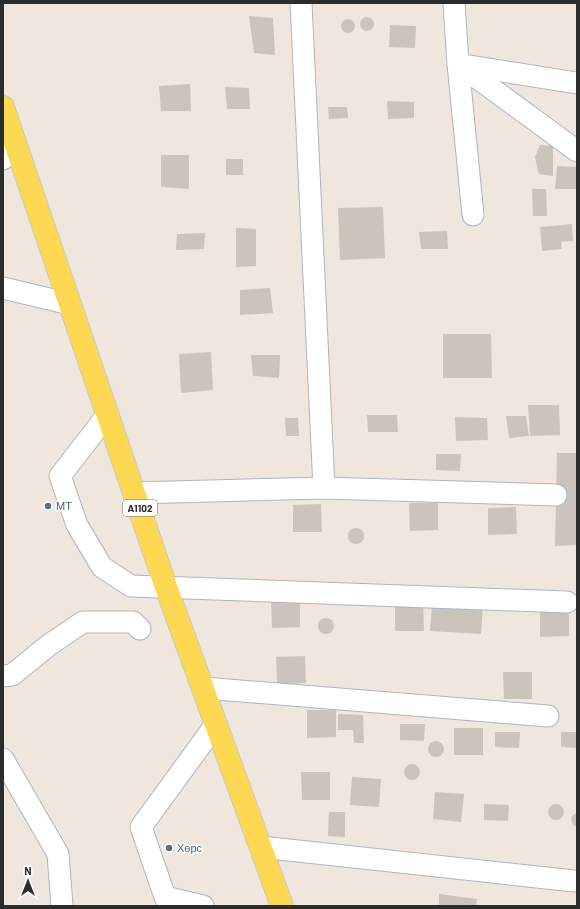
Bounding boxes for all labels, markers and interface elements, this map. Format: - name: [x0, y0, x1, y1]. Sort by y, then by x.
- place label: МТ: [56, 499, 72, 512]
- road number: A1102: [123, 500, 157, 516]
- marker: МТ: [43, 501, 53, 511]
- place label: Хөрс: [177, 841, 203, 854]
- marker: Хөрс: [164, 843, 174, 853]
- north arrow: [8, 861, 48, 901]
- text: N: [24, 864, 32, 877]

